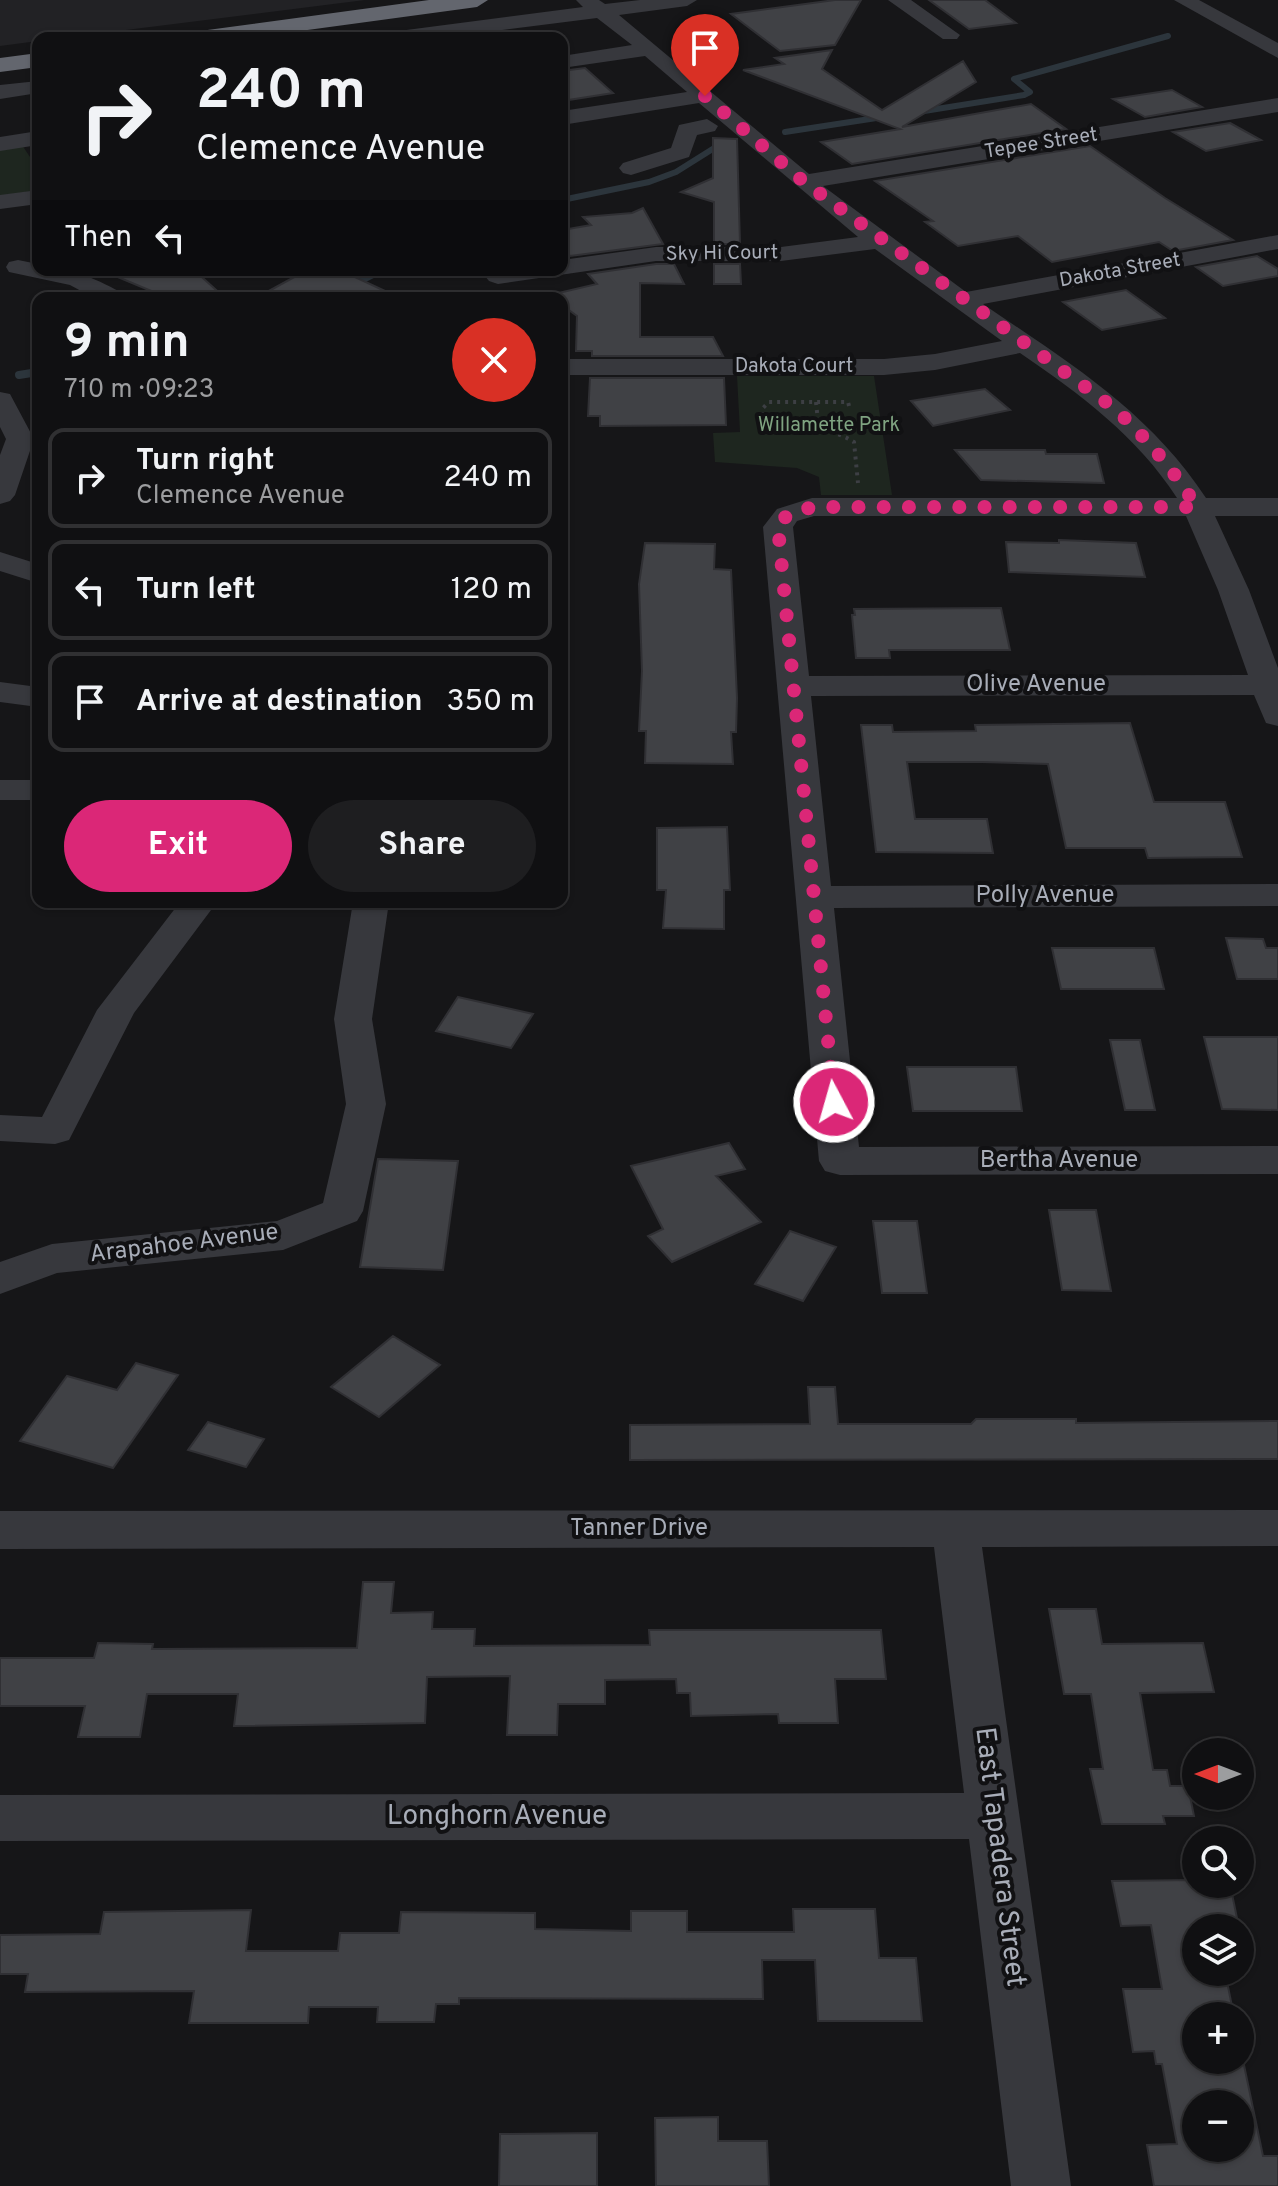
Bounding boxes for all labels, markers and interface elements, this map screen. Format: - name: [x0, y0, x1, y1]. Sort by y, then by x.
- pin: [671, 14.0, 739, 96]
- icon: arrive: [683, 26, 727, 70]
- text: 240 m: [196, 58, 366, 128]
- icon: right: [64, 64, 168, 168]
- street label: Tepee Street: [983, 122, 1099, 166]
- text: Clemence Avenue: [196, 127, 485, 173]
- icon: left: [148, 216, 192, 260]
- text: Then: [64, 220, 132, 257]
- street label: Sky Hi Court: [665, 240, 779, 268]
- street label: Dakota Street: [1057, 248, 1183, 294]
- text: 9 min: [64, 314, 190, 374]
- button: close: [452, 318, 536, 402]
- street label: Dakota Court: [735, 354, 853, 380]
- text: 710 m · 09:23: [64, 374, 214, 407]
- park label: Willamette Park: [758, 413, 900, 439]
- text: Turn right: [136, 443, 274, 480]
- icon: right: [68, 456, 112, 500]
- text: 240 m: [444, 460, 532, 497]
- text: Clemence Avenue: [136, 480, 345, 513]
- icon: left: [68, 568, 112, 612]
- text: Turn left: [136, 572, 256, 609]
- text: 120 m: [451, 572, 532, 609]
- street label: Olive Avenue: [966, 670, 1106, 700]
- icon: arrive: [68, 680, 112, 724]
- text: Arrive at destination: [136, 684, 422, 721]
- text: 350 m: [446, 684, 535, 721]
- button: Exit: [64, 800, 292, 892]
- button: Share: [308, 800, 536, 892]
- street label: Polly Avenue: [976, 881, 1114, 911]
- position arrow: [792, 1060, 876, 1144]
- street label: Bertha Avenue: [980, 1146, 1138, 1176]
- street label: Arapahoe Avenue: [88, 1218, 280, 1270]
- street label: Tanner Drive: [570, 1514, 708, 1544]
- street label: East Tapadera Street: [965, 1725, 1033, 1989]
- north arrow: [1182, 1738, 1254, 1810]
- map controls: [1182, 1738, 1254, 2162]
- street label: Longhorn Avenue: [387, 1799, 607, 1835]
- button: search: [1182, 1826, 1254, 1898]
- button: layers: [1182, 1914, 1254, 1986]
- button: +: [1182, 2002, 1254, 2074]
- button: −: [1182, 2090, 1254, 2162]

